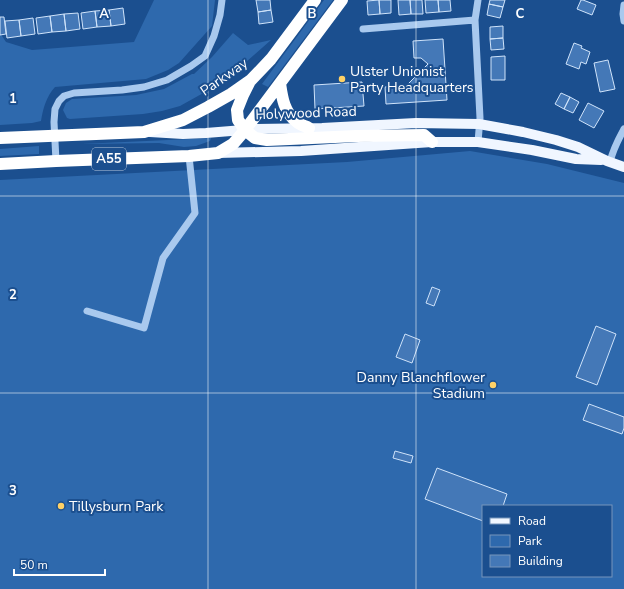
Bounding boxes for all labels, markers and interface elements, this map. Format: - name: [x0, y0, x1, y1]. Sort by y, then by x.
- text: A: [99, 5, 109, 23]
- text: B: [308, 5, 317, 23]
- text: C: [516, 5, 525, 23]
- street label: Parkway: [196, 53, 252, 100]
- place label: Ulster Unionist Party Headquarters: [350, 62, 474, 97]
- marker: Ulster Unionist Party Headquarters: [337, 74, 347, 84]
- text: 1: [9, 90, 17, 108]
- street label: Holywood Road: [255, 102, 357, 124]
- road number: A55: [92, 148, 126, 170]
- text: 2: [9, 286, 17, 304]
- place label: Danny Blanchflower Stadium: [357, 368, 485, 403]
- marker: Danny Blanchflower Stadium: [488, 380, 498, 390]
- text: 3: [9, 482, 17, 500]
- place label: Tillysburn Park: [69, 497, 164, 516]
- marker: Tillysburn Park: [56, 501, 66, 511]
- legend: [482, 505, 612, 577]
- text: Road: [518, 513, 546, 529]
- text: Park: [518, 533, 543, 549]
- scale bar: [14, 551, 105, 577]
- text: Building: [518, 553, 563, 569]
- text: 50 m: [20, 557, 48, 573]

